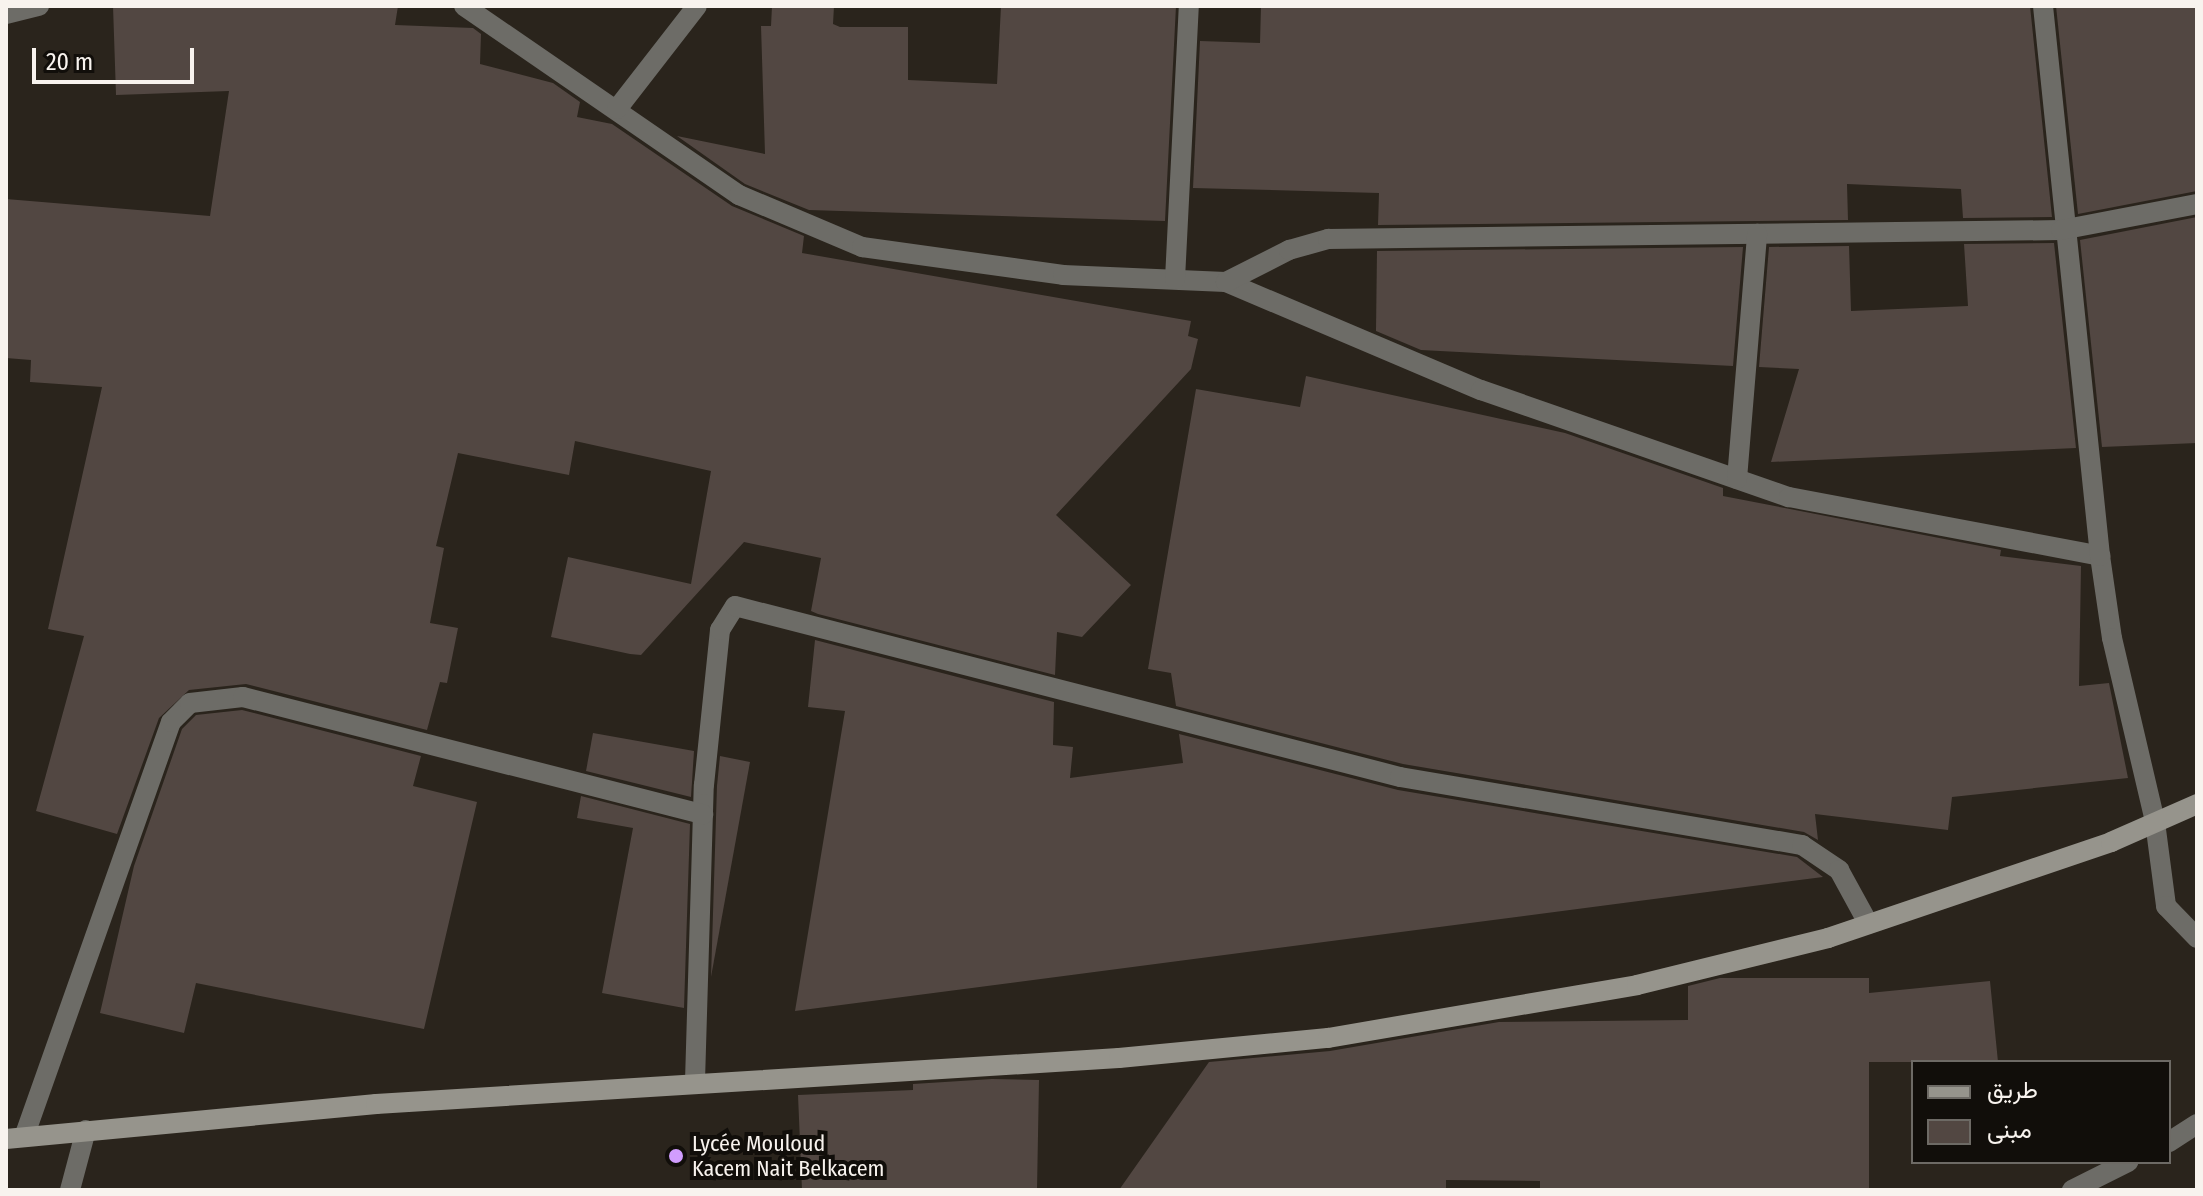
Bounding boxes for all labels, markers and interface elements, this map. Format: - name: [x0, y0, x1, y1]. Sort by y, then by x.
- scale bar: [36, 32, 198, 82]
- text: 20 m: [46, 48, 93, 76]
- legend: [1911, 1060, 2171, 1164]
- text: طريق: [1987, 1076, 2038, 1104]
- text: مبنى: [1987, 1116, 2032, 1144]
- place label: Lycée Mouloud Kacem Nait Belkacem: [692, 1130, 884, 1182]
- marker: Lycée Mouloud Kacem Nait Belkacem: [667, 1147, 685, 1165]

